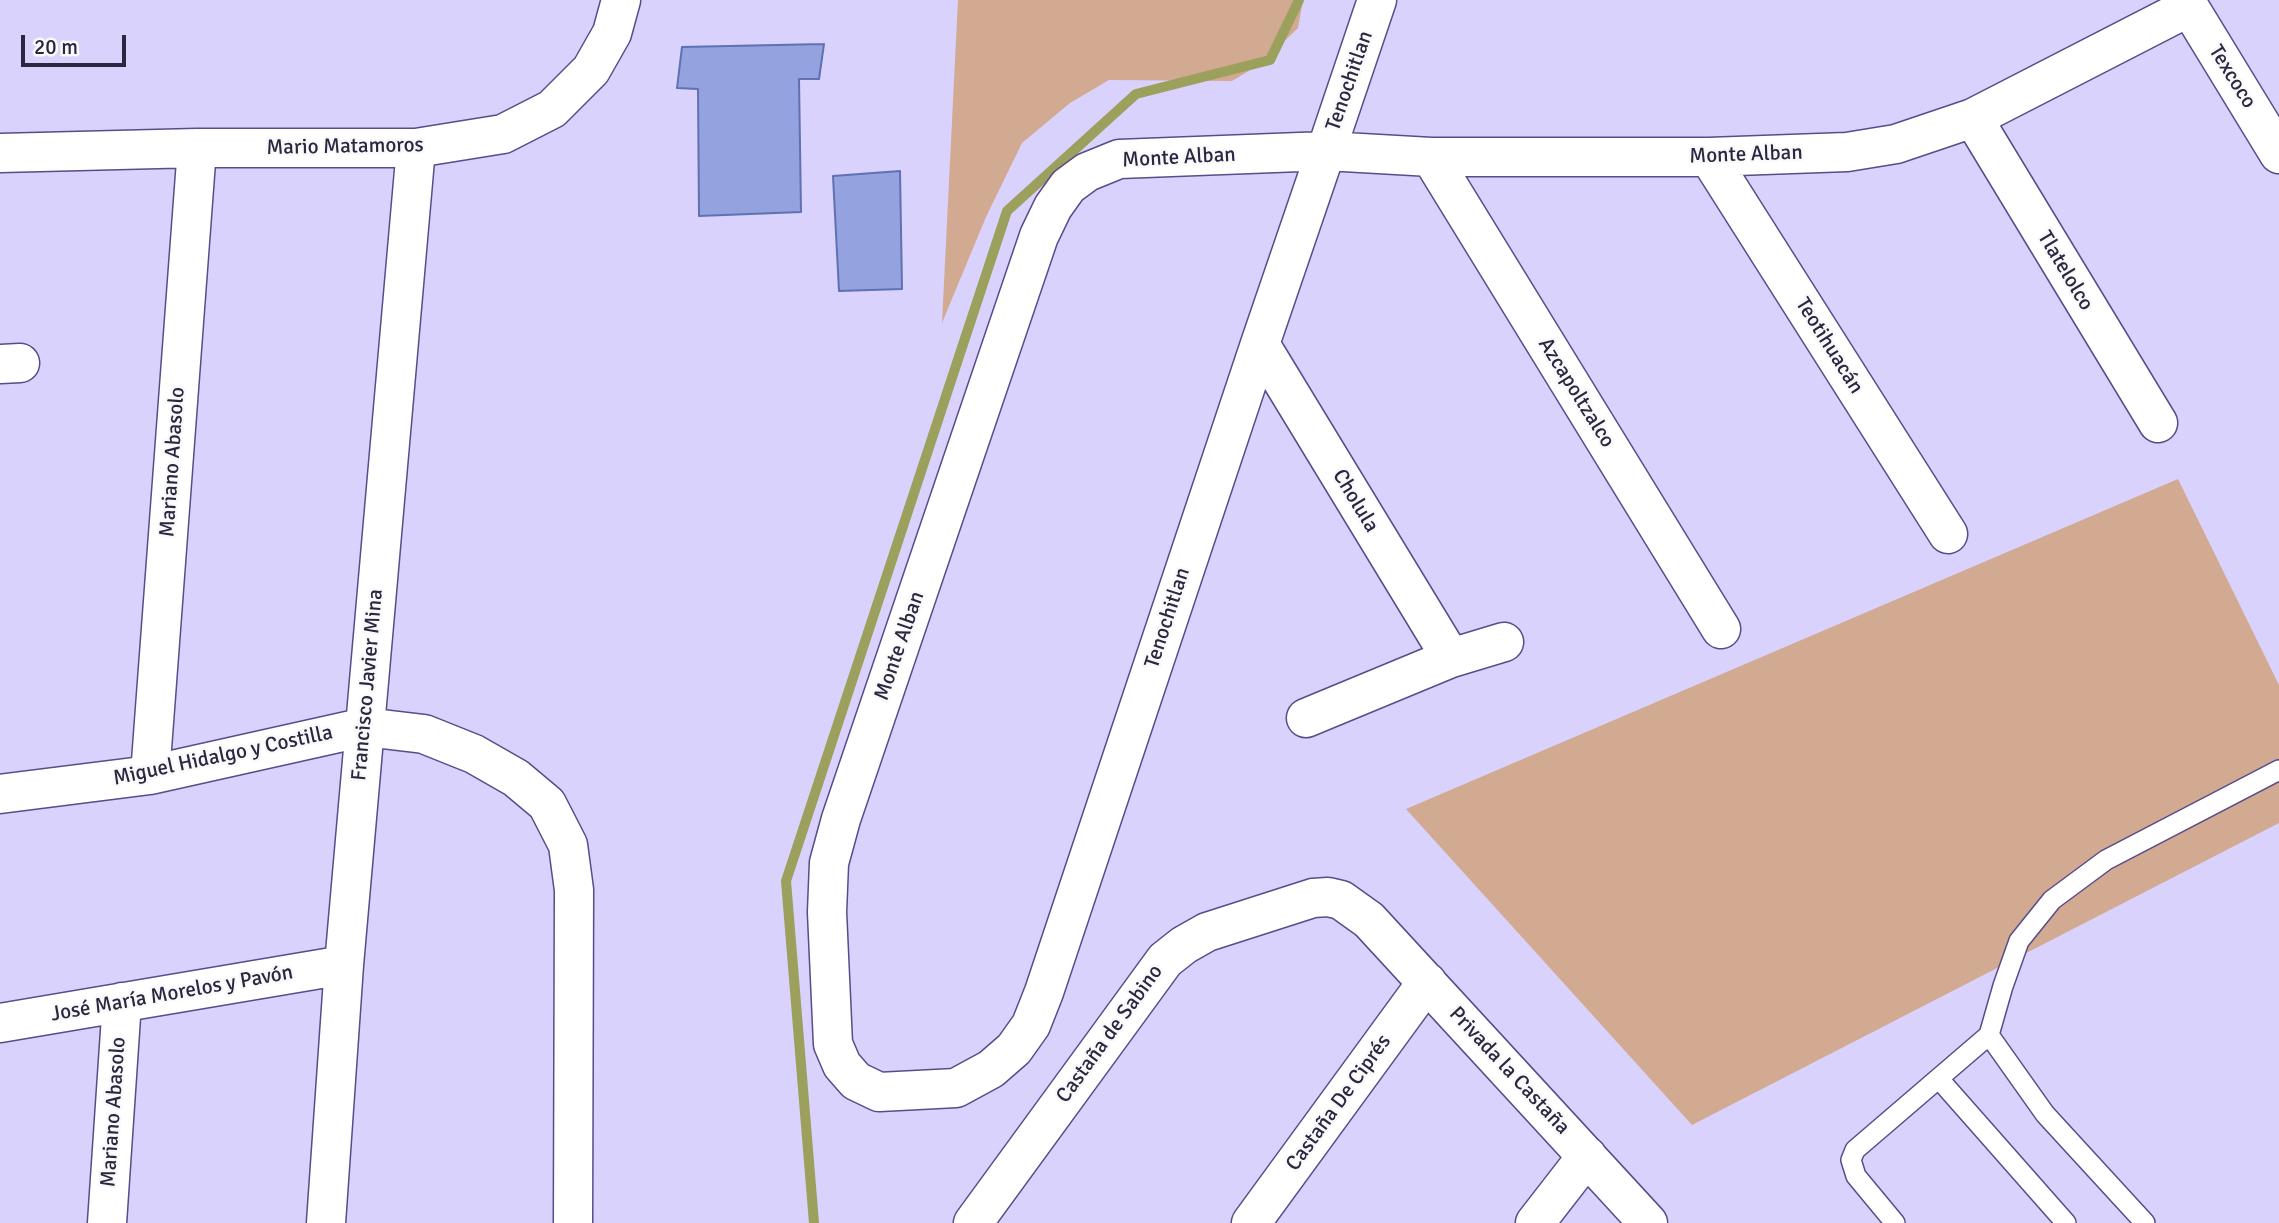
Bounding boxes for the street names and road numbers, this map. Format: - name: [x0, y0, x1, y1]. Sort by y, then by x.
- street label: Tenochitlan: [1321, 28, 1379, 134]
- street label: Texcoco: [2203, 41, 2261, 113]
- street label: Mario Matamoros: [266, 133, 424, 161]
- street label: Monte Alban: [1689, 140, 1803, 170]
- street label: Monte Alban: [1122, 142, 1236, 174]
- street label: Tlatelolco: [2032, 227, 2098, 315]
- street label: Teotihuacán: [1790, 293, 1868, 399]
- street label: Azcapoltzalco: [1532, 333, 1620, 453]
- street label: Mariano Abasolo: [155, 386, 191, 538]
- street label: Cholula: [1326, 465, 1384, 537]
- street label: Tenochitlan: [1140, 565, 1196, 671]
- street label: Francisco Javier Mina: [347, 588, 389, 782]
- street label: Monte Alban: [870, 588, 930, 704]
- street label: Miguel Hidalgo y Costilla: [111, 720, 335, 792]
- street label: José María Morelos y Pavón: [49, 960, 295, 1028]
- street label: Castaña de Sabino: [1051, 960, 1169, 1108]
- street label: Privada la Castaña: [1443, 1002, 1575, 1140]
- street label: Castaña De Ciprés: [1281, 1030, 1397, 1176]
- street label: Mariano Abasolo: [96, 1036, 132, 1188]

